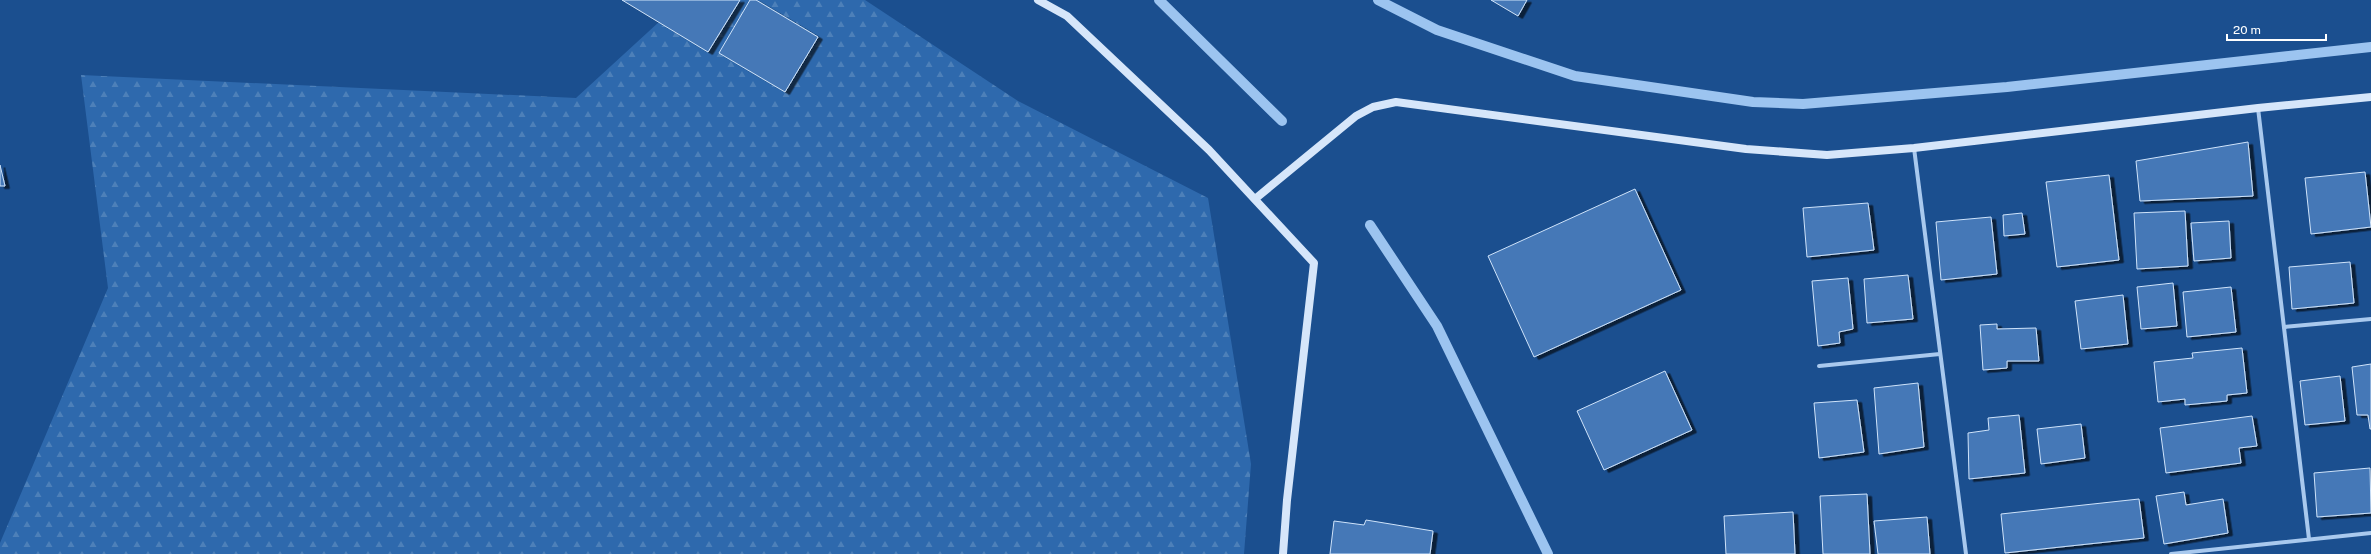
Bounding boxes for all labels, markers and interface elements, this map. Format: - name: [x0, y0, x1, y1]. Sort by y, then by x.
- scale bar: [2227, 16, 2326, 42]
- text: 20 m: [2233, 23, 2261, 37]

